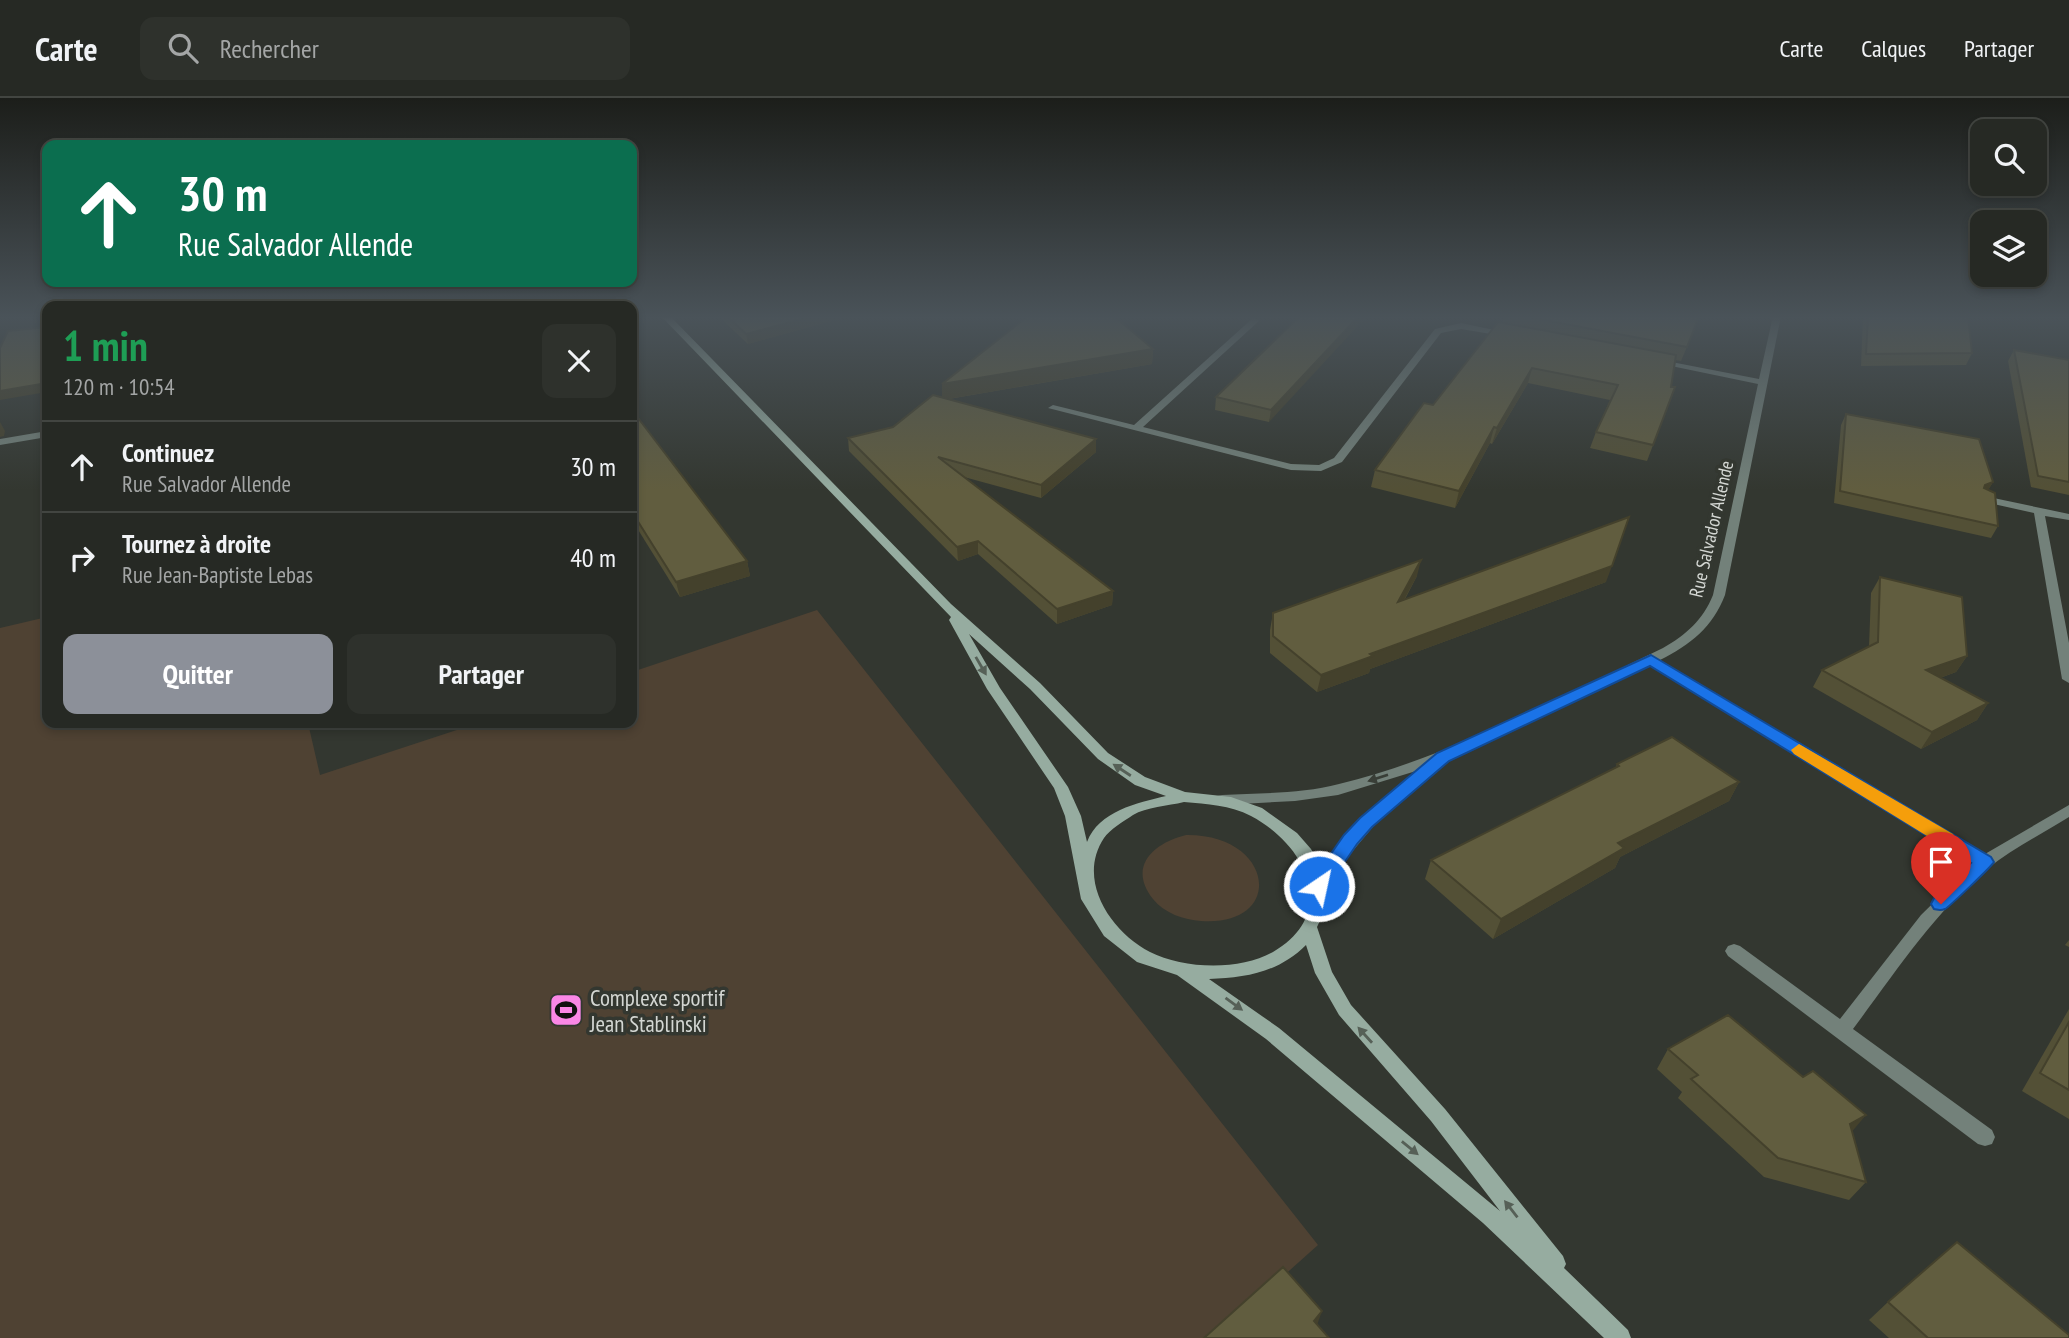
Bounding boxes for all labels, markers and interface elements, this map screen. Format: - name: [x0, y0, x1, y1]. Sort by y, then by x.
- search box: [140, 17, 630, 80]
- text: Carte: [35, 27, 98, 70]
- icon: search: [164, 29, 202, 67]
- text: Rechercher: [220, 32, 319, 65]
- text: Carte: [1780, 33, 1823, 64]
- text: Calques: [1861, 33, 1926, 64]
- text: Partager: [1964, 33, 2034, 64]
- map controls: [1970, 119, 2047, 287]
- button: search: [1970, 119, 2047, 196]
- text: 30 m: [178, 161, 267, 225]
- icon: ahead: [63, 168, 154, 259]
- button: layers: [1970, 210, 2047, 287]
- text: Rue Salvador Allende: [178, 223, 413, 265]
- text: 1 min: [63, 318, 148, 373]
- button: close: [542, 324, 616, 398]
- text: 120 m · 10:54: [63, 372, 175, 401]
- text: Continuez: [122, 436, 214, 469]
- icon: ahead: [63, 448, 101, 486]
- text: 30 m: [570, 450, 616, 483]
- street label: Rue Salvador Allende: [1684, 458, 1738, 600]
- text: Rue Salvador Allende: [122, 469, 291, 498]
- text: Tournez à droite: [122, 527, 271, 560]
- icon: right: [63, 539, 101, 577]
- text: 40 m: [570, 541, 616, 574]
- text: Rue Jean-Baptiste Lebas: [122, 560, 313, 589]
- button: Quitter: [63, 634, 333, 714]
- button: Partager: [347, 634, 616, 714]
- one-way arrow: [975, 656, 987, 675]
- one-way arrow: [1113, 763, 1131, 777]
- one-way arrow: [1367, 773, 1388, 784]
- pin: [1911, 832, 1971, 904]
- icon: arrive: [1922, 843, 1960, 881]
- position arrow: [1282, 849, 1356, 923]
- place label: Complexe sportif Jean Stablinski: [589, 983, 726, 1038]
- sports icon: Complexe sportif Jean Stablinski: [547, 991, 585, 1029]
- one-way arrow: [1225, 997, 1243, 1011]
- one-way arrow: [1358, 1026, 1373, 1043]
- one-way arrow: [1401, 1140, 1419, 1155]
- one-way arrow: [1505, 1200, 1519, 1218]

